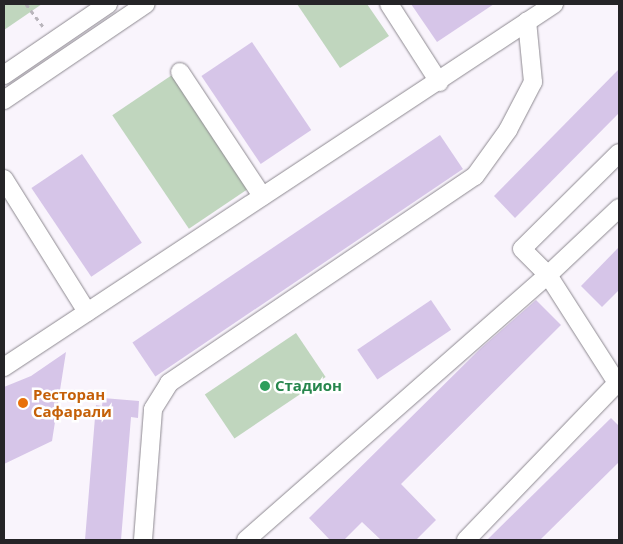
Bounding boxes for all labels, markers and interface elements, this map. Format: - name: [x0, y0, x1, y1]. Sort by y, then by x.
- place label: Стадион: [275, 377, 342, 395]
- marker: Стадион: [259, 380, 271, 392]
- place label: Ресторан Сафарали: [33, 385, 112, 420]
- marker: Ресторан Сафарали: [17, 397, 29, 409]

